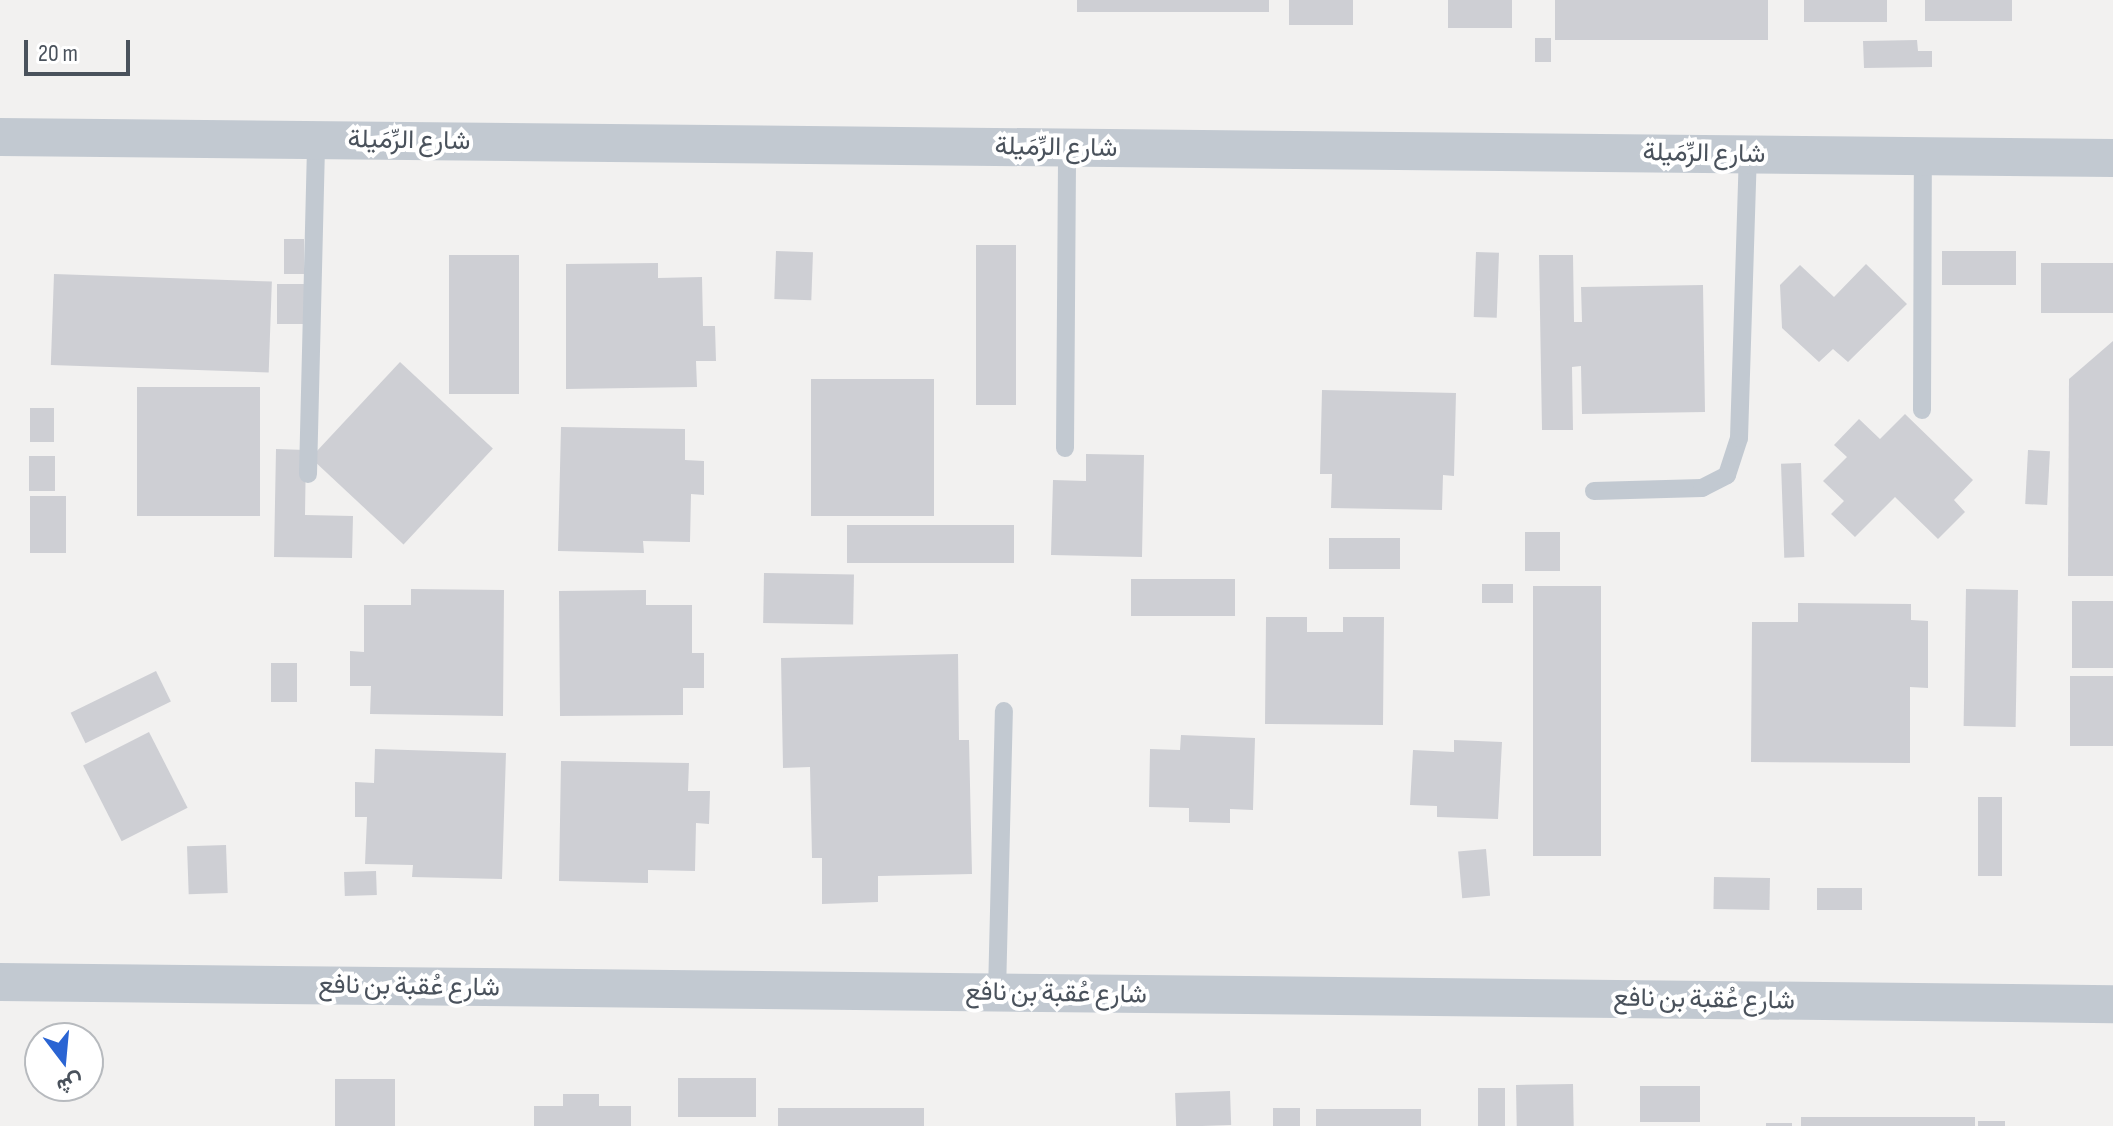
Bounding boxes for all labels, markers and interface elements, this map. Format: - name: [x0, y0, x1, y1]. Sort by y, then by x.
- scale bar: [28, 24, 134, 74]
- text: 20 m: [38, 39, 78, 68]
- street label: شارع الرِّمَيلة: [347, 124, 471, 158]
- street label: شارع الرِّمَيلة: [994, 131, 1118, 165]
- street label: شارع الرِّمَيلة: [1642, 137, 1766, 171]
- street label: شارع عُقبة بن نافع: [318, 970, 500, 1004]
- street label: شارع عُقبة بن نافع: [965, 977, 1147, 1011]
- street label: شارع عُقبة بن نافع: [1613, 983, 1795, 1017]
- north arrow: [24, 1022, 104, 1102]
- text: ش: [54, 1067, 87, 1100]

